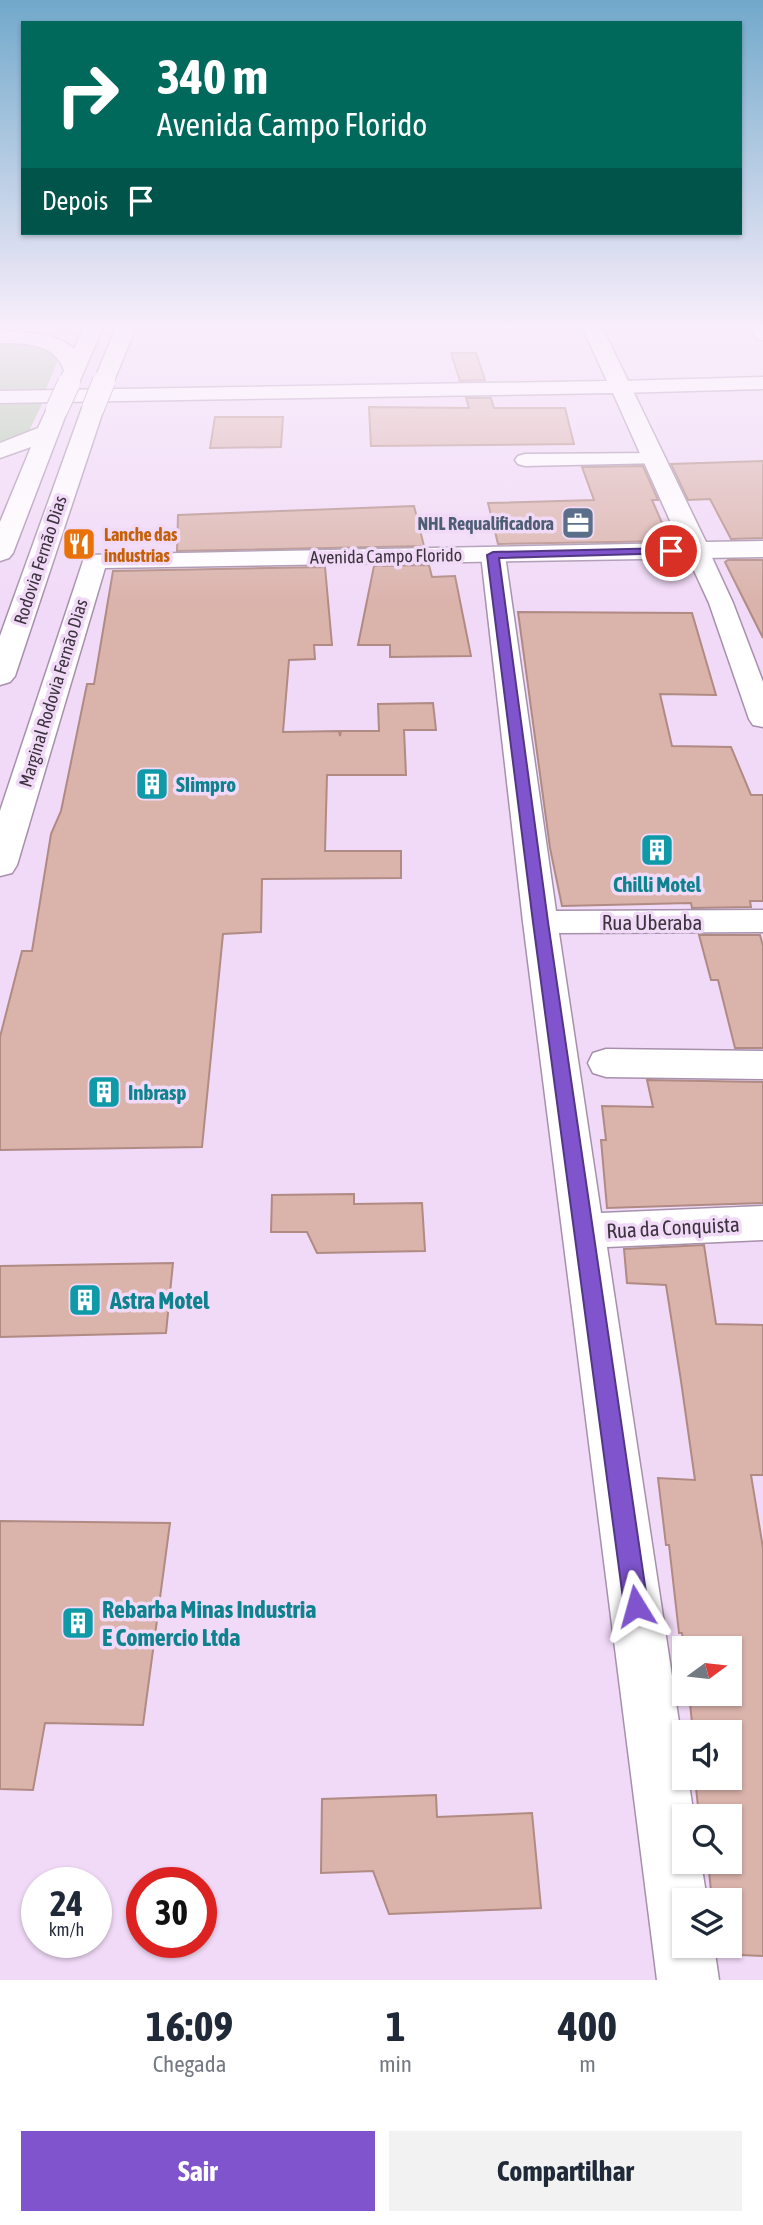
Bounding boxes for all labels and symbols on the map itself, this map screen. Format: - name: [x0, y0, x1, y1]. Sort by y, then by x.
- street label: Rodovia Fernão Dias: [9, 493, 71, 627]
- office icon: NHL Requalificadora: [559, 504, 597, 542]
- place label: NHL Requalificadora: [417, 513, 554, 534]
- pin: [641, 521, 701, 581]
- place label: Lanche das industrias: [104, 524, 178, 566]
- restaurant icon: Lanche das industrias: [60, 525, 98, 563]
- street label: Avenida Campo Florido: [310, 544, 462, 568]
- street label: Marginal Rodovia Fernão Dias: [14, 596, 92, 790]
- building icon: SIimpro: [133, 765, 171, 803]
- place label: SIimpro: [176, 772, 236, 796]
- building icon: Chilli Motel: [638, 831, 676, 869]
- place label: Chilli Motel: [613, 872, 702, 896]
- street label: Rua Uberaba: [602, 910, 702, 934]
- building icon: Inbrasp: [85, 1073, 123, 1111]
- place label: Inbrasp: [128, 1080, 186, 1104]
- street label: Rua da Conquista: [606, 1212, 740, 1242]
- building icon: Astra Motel: [66, 1281, 104, 1319]
- place label: Astra Motel: [109, 1287, 210, 1314]
- position arrow: [599, 1569, 673, 1643]
- place label: Rebarba Minas Industria E Comercio Ltda: [102, 1596, 316, 1651]
- building icon: Rebarba Minas Industria E Comercio Ltda: [59, 1604, 97, 1642]
- north arrow: [672, 1636, 742, 1706]
- speed limit sign: 30: [126, 1867, 217, 1958]

